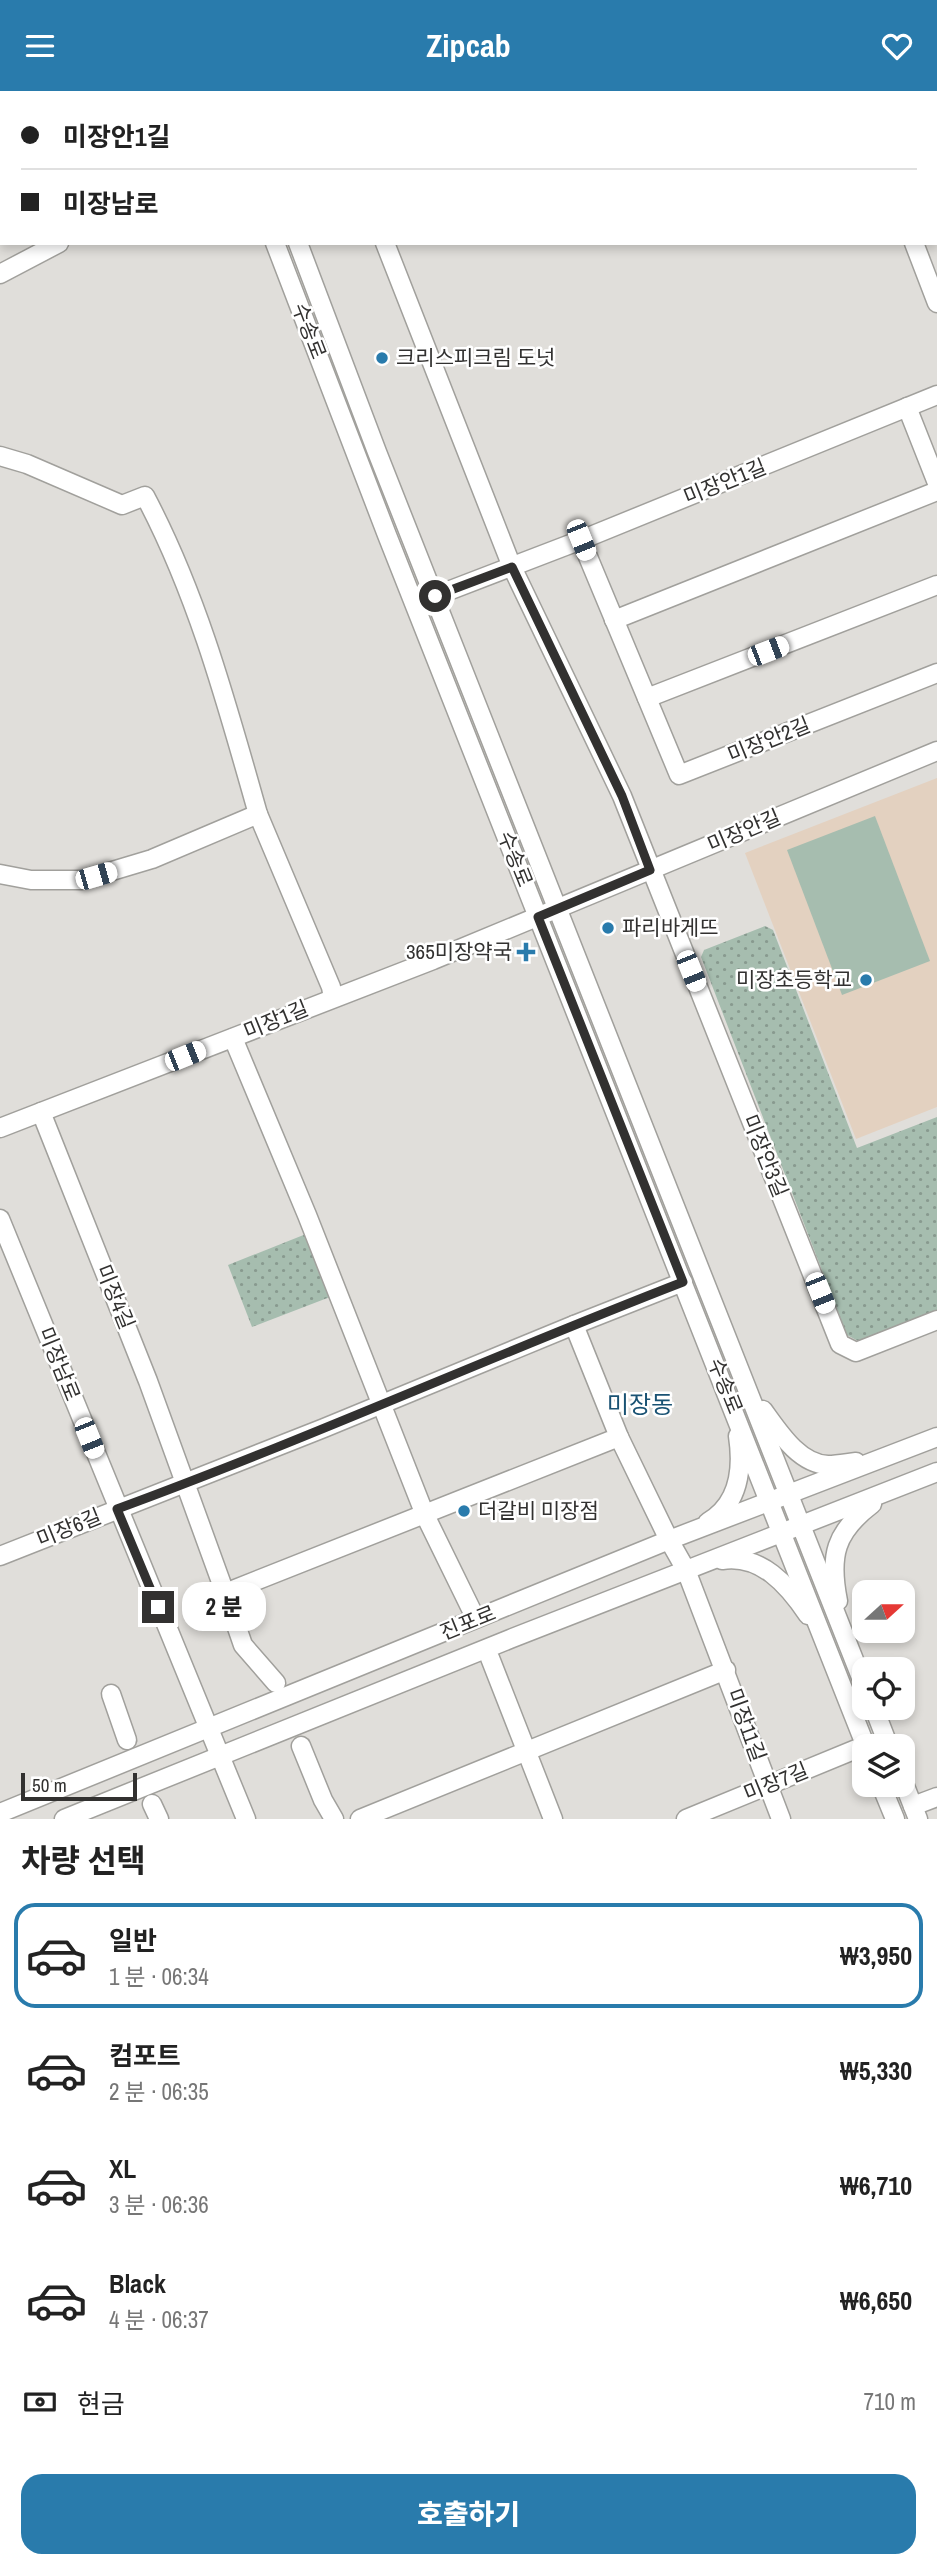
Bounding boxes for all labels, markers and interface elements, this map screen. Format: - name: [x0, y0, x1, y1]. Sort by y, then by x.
- text: Zipcab: [426, 24, 511, 67]
- icon: menu: [21, 27, 59, 65]
- icon: heart: [878, 27, 916, 65]
- text: 미장안1길: [63, 119, 171, 154]
- text: 미장남로: [63, 186, 159, 221]
- street label: 수송로: [286, 299, 333, 363]
- place label: 크리스피크림 도넛: [396, 343, 555, 372]
- marker: 크리스피크림 도넛: [374, 350, 390, 366]
- street label: 미장안1길: [679, 452, 771, 511]
- car: [564, 517, 599, 563]
- route start: [419, 580, 451, 612]
- car: [745, 634, 792, 668]
- street label: 미장안2길: [723, 710, 815, 769]
- street label: 미장안길: [703, 802, 785, 859]
- street label: 수송로: [491, 827, 540, 891]
- car: [73, 860, 120, 892]
- place label: 파리바게뜨: [622, 913, 719, 942]
- marker: 파리바게뜨: [600, 920, 616, 936]
- place label: 365미장약국: [406, 937, 512, 966]
- marker: 365미장약국: [518, 944, 534, 960]
- car: [674, 948, 709, 994]
- place label: 미장초등학교: [736, 965, 852, 994]
- marker: 미장초등학교: [858, 972, 874, 988]
- street label: 미장1길: [239, 993, 313, 1046]
- car: [162, 1038, 209, 1074]
- street label: 미장안3길: [736, 1110, 795, 1202]
- street label: 미장4길: [89, 1260, 142, 1334]
- car: [803, 1270, 838, 1316]
- street label: 미장남로: [32, 1323, 87, 1405]
- street label: 수송로: [701, 1354, 750, 1418]
- district label: 미장동: [607, 1388, 673, 1420]
- car: [72, 1415, 107, 1461]
- place label: 더갈비 미장점: [478, 1496, 599, 1525]
- street label: 미장6길: [32, 1501, 106, 1554]
- marker: 더갈비 미장점: [456, 1503, 472, 1519]
- north arrow: [852, 1580, 915, 1643]
- map controls: [852, 1580, 915, 1797]
- callout: 2 분: [182, 1583, 266, 1631]
- route end: [142, 1591, 174, 1623]
- text: 2 분: [206, 1591, 242, 1622]
- street label: 진포로: [436, 1598, 500, 1647]
- button: locate: [852, 1657, 915, 1720]
- street label: 미장11길: [720, 1684, 773, 1765]
- button: layers: [852, 1734, 915, 1797]
- street label: 미장7길: [739, 1755, 813, 1808]
- scale bar: [21, 1770, 136, 1802]
- text: 50 m: [32, 1772, 67, 1798]
- text: 차량 선택: [21, 1839, 146, 1882]
- text: 일반: [109, 1923, 157, 1958]
- icon: car: [25, 1924, 88, 1987]
- text: ₩3,950: [840, 1938, 912, 1973]
- text: 1 분 · 06:34: [109, 1961, 209, 1992]
- text: 컴포트: [109, 2038, 181, 2073]
- icon: car: [25, 2039, 88, 2102]
- text: ₩5,330: [840, 2053, 912, 2088]
- text: 2 분 · 06:35: [109, 2076, 209, 2107]
- text: XL: [109, 2151, 136, 2186]
- icon: car: [25, 2154, 88, 2217]
- text: ₩6,710: [840, 2168, 912, 2203]
- text: 3 분 · 06:36: [109, 2189, 209, 2220]
- text: Black: [109, 2266, 166, 2301]
- icon: car: [25, 2269, 88, 2332]
- text: ₩6,650: [840, 2283, 912, 2318]
- text: 4 분 · 06:37: [109, 2304, 209, 2335]
- icon: cash: [21, 2383, 59, 2421]
- text: 현금: [77, 2386, 125, 2421]
- text: 710 m: [864, 2386, 916, 2417]
- button: 호출하기: [21, 2474, 916, 2554]

